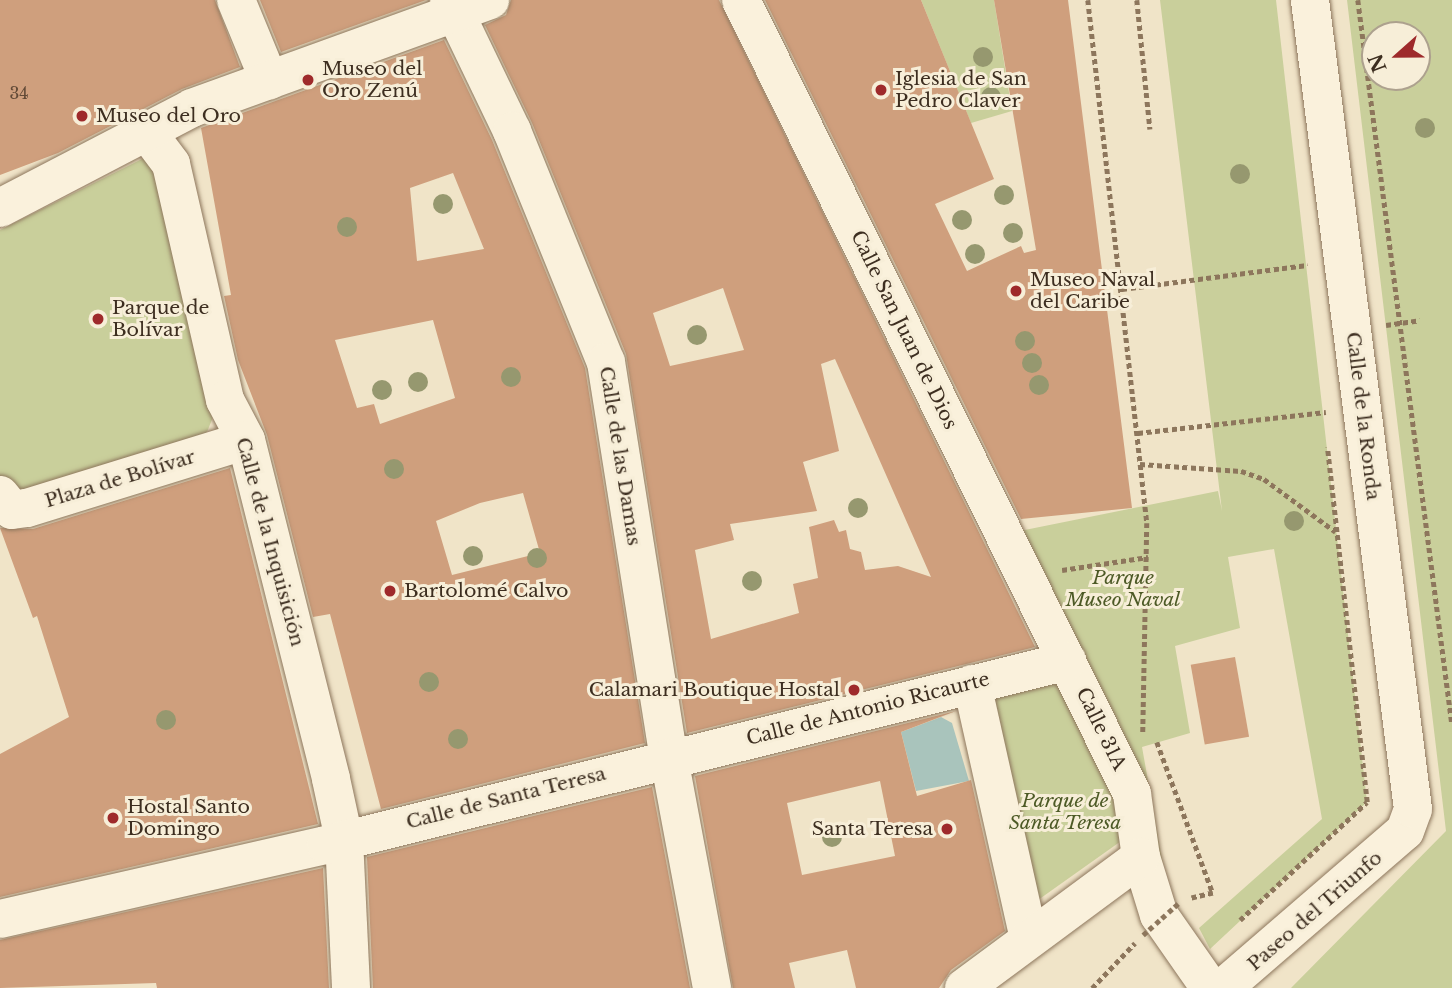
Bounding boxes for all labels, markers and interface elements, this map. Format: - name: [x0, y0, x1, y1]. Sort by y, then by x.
- north arrow: [1361, 21, 1431, 91]
- text: N: [1364, 51, 1392, 75]
- place label: Museo del Oro Zenú: [322, 58, 422, 102]
- place label: Iglesia de San Pedro Claver: [895, 68, 1027, 112]
- marker: Museo del Oro Zenú: [300, 72, 316, 88]
- marker: Iglesia de San Pedro Claver: [873, 82, 889, 98]
- house number: 34: [9, 83, 29, 103]
- place label: Museo del Oro: [96, 105, 241, 127]
- marker: Museo del Oro: [74, 108, 90, 124]
- street label: Calle San Juan de Dios: [846, 227, 962, 433]
- place label: Museo Naval del Caribe: [1030, 269, 1155, 313]
- marker: Museo Naval del Caribe: [1008, 283, 1024, 299]
- place label: Parque de Bolívar: [112, 297, 209, 341]
- marker: Parque de Bolívar: [90, 311, 106, 327]
- street label: Calle de la Ronda: [1341, 331, 1385, 501]
- street label: Calle de las Damas: [595, 365, 645, 547]
- street label: Calle de la Inquisición: [231, 435, 309, 649]
- street label: Plaza de Bolívar: [42, 445, 198, 513]
- park label: Parque Museo Naval: [1066, 567, 1180, 611]
- place label: Bartolomé Calvo: [404, 580, 569, 602]
- marker: Bartolomé Calvo: [382, 583, 398, 599]
- street label: Calle de Antonio Ricaurte: [744, 668, 992, 750]
- place label: Calamari Boutique Hostal: [589, 679, 840, 701]
- marker: Calamari Boutique Hostal: [846, 682, 862, 698]
- street label: Calle 31A: [1071, 684, 1131, 774]
- street label: Calle de Santa Teresa: [403, 762, 609, 834]
- park label: Parque de Santa Teresa: [1008, 790, 1122, 834]
- place label: Hostal Santo Domingo: [127, 796, 250, 840]
- marker: Hostal Santo Domingo: [105, 810, 121, 826]
- place label: Santa Teresa: [811, 818, 933, 840]
- marker: Santa Teresa: [939, 821, 955, 837]
- street label: Paseo del Triunfo: [1243, 846, 1387, 976]

